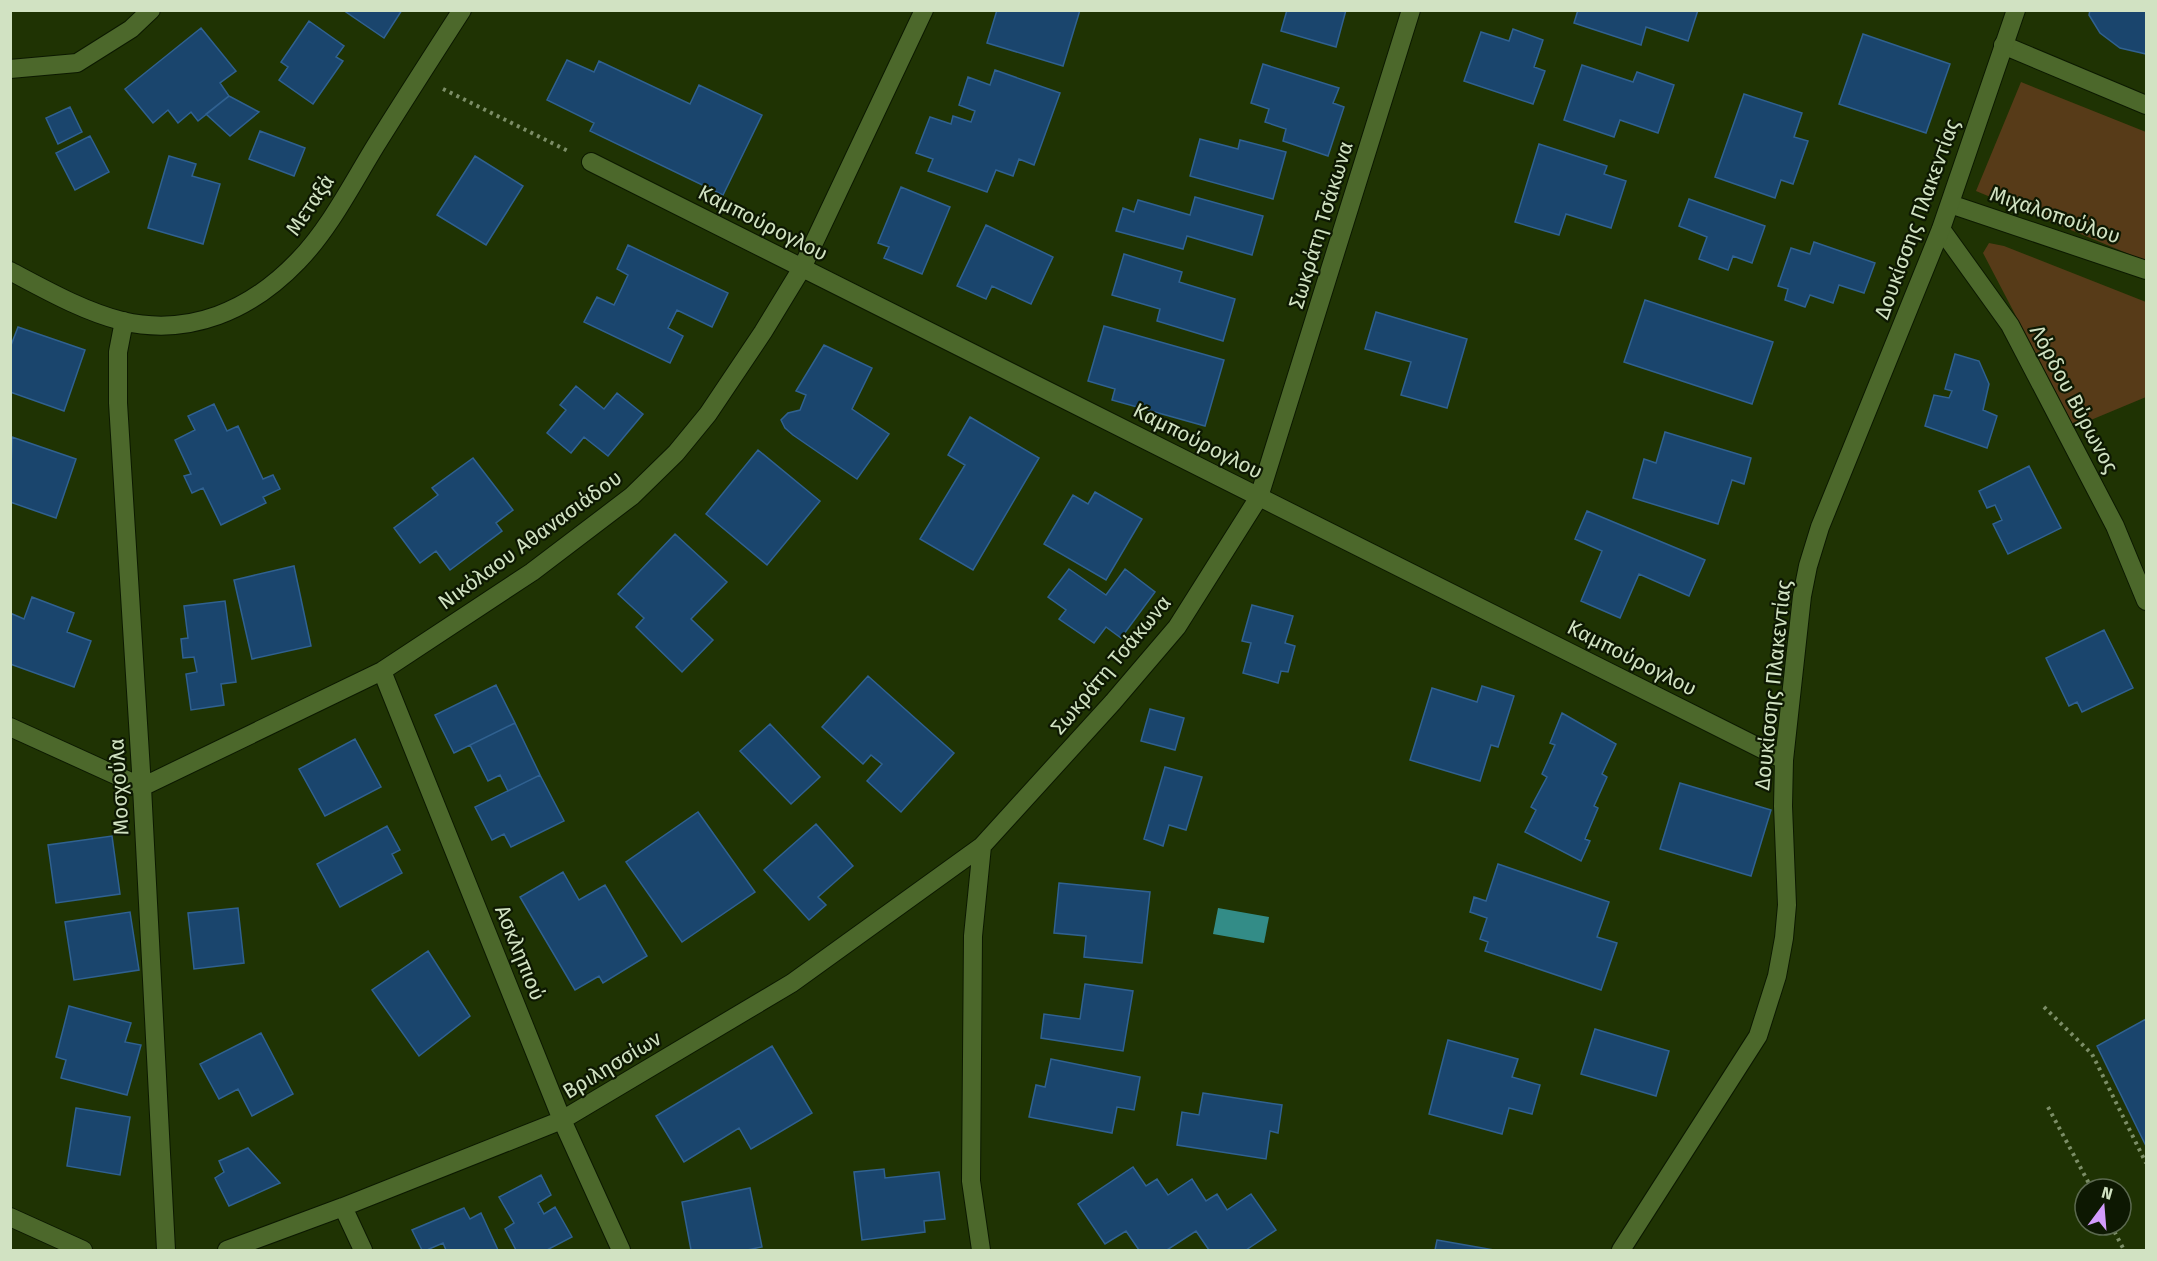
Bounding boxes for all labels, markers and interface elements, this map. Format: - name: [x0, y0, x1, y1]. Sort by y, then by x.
- street label: Δουκίσσης Πλακεντίας: [1869, 115, 1965, 323]
- street label: Σωκράτη Τσάκωνα: [1283, 138, 1359, 312]
- street label: Μεταξά: [280, 169, 340, 241]
- street label: Καμπούρογλου: [694, 179, 832, 267]
- street label: Μιχαλοπούλου: [1986, 180, 2124, 250]
- street label: Λόρδου Βύρωνος: [2024, 321, 2124, 478]
- street label: Καμπούρογλου: [1129, 397, 1267, 485]
- street label: Νικόλαου Αθανασιάδου: [433, 465, 627, 615]
- street label: Δουκίσσης Πλακεντίας: [1749, 578, 1797, 791]
- street label: Σωκράτη Τσάκωνα: [1045, 590, 1177, 740]
- street label: Καμπούρογλου: [1563, 614, 1701, 702]
- street label: Μοσχούλα: [103, 738, 135, 836]
- street label: Ασκληπιού: [489, 902, 551, 1004]
- street label: Βριλησσίων: [558, 1025, 666, 1105]
- north arrow: [2073, 1177, 2133, 1237]
- text: N: [2099, 1182, 2115, 1204]

